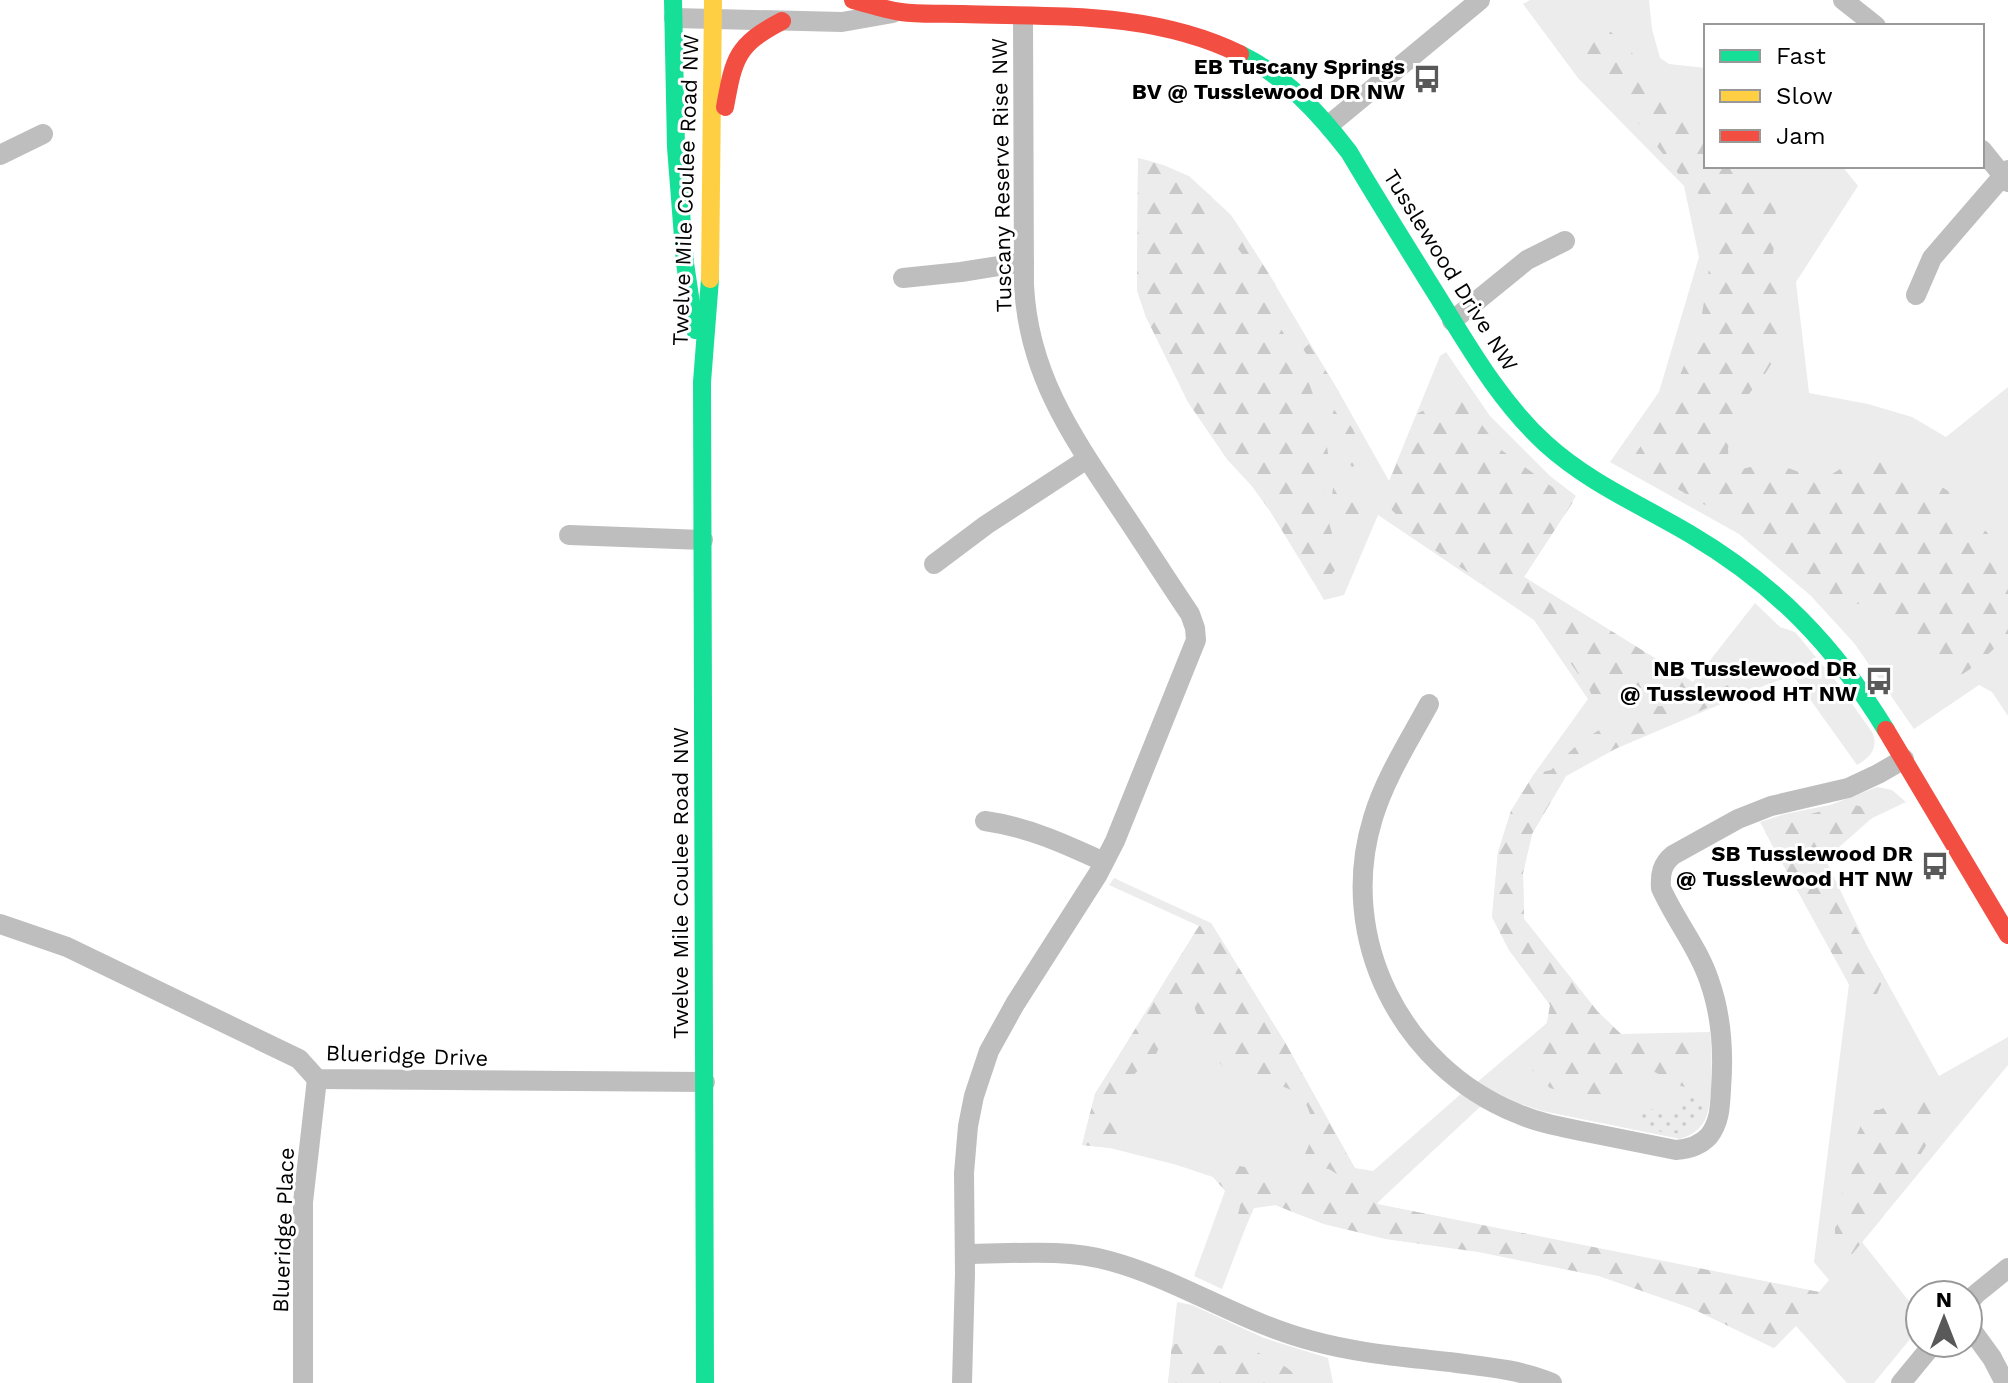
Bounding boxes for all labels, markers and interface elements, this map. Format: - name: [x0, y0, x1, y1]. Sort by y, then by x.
- legend: [1704, 24, 1984, 168]
- street label: Twelve Mile Coulee Road NW: [668, 34, 703, 346]
- street label: Tuscany Reserve Rise NW: [987, 37, 1016, 313]
- text: Fast: [1776, 42, 1826, 70]
- place label: EB Tuscany Springs BV @ Tusslewood DR NW: [1132, 54, 1405, 104]
- bus stop icon: EB Tuscany Springs BV @ Tusslewood DR NW: [1412, 64, 1442, 94]
- text: Slow: [1776, 82, 1833, 110]
- text: Jam: [1776, 122, 1826, 150]
- street label: Tusslewood Drive NW: [1378, 165, 1523, 376]
- place label: NB Tusslewood DR @ Tusslewood HT NW: [1620, 656, 1857, 706]
- bus stop icon: NB Tusslewood DR @ Tusslewood HT NW: [1864, 666, 1894, 696]
- street label: Twelve Mile Coulee Road NW: [668, 727, 693, 1039]
- place label: SB Tusslewood DR @ Tusslewood HT NW: [1676, 841, 1913, 891]
- bus stop icon: SB Tusslewood DR @ Tusslewood HT NW: [1920, 851, 1950, 881]
- street label: Blueridge Drive: [325, 1040, 489, 1071]
- street label: Blueridge Place: [268, 1147, 299, 1313]
- north arrow: [1904, 1279, 1984, 1359]
- text: N: [1936, 1287, 1952, 1312]

